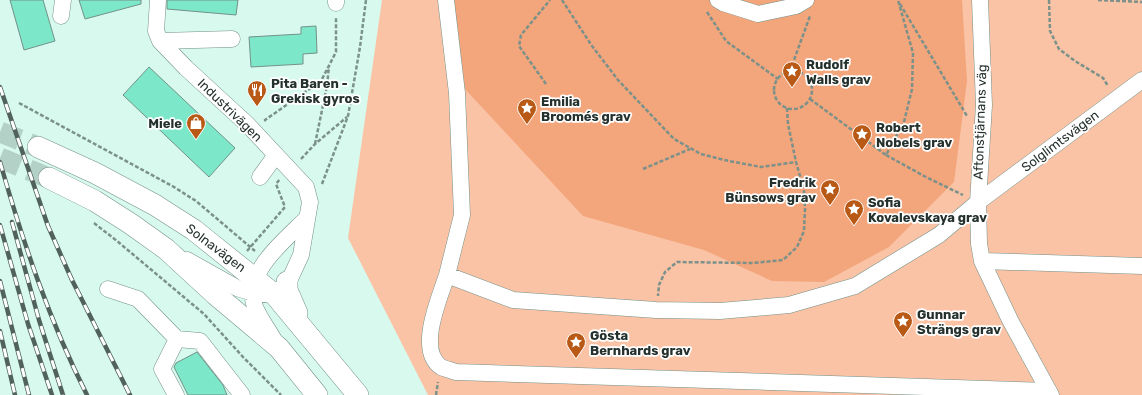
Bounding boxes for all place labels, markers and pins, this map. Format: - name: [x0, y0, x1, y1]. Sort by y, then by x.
- place label: Rudolf Walls grav: [806, 57, 871, 87]
- place icon: Rudolf Walls grav: [781, 60, 803, 88]
- place label: Pita Baren - Grekisk gyros: [271, 76, 360, 106]
- restaurant icon: Pita Baren - Grekisk gyros: [246, 79, 268, 107]
- place label: Emilia Broomés grav: [541, 94, 631, 124]
- place icon: Emilia Broomés grav: [516, 97, 538, 125]
- shop icon: Miele: [185, 112, 207, 140]
- place label: Miele: [148, 116, 182, 131]
- place label: Robert Nobels grav: [876, 120, 952, 150]
- place icon: Robert Nobels grav: [851, 123, 873, 151]
- place label: Fredrik Bünsows grav: [725, 175, 816, 205]
- place icon: Fredrik Bünsows grav: [819, 178, 841, 206]
- place label: Sofia Kovalevskaya grav: [868, 195, 987, 225]
- place icon: Sofia Kovalevskaya grav: [843, 198, 865, 226]
- place label: Gunnar Strängs grav: [917, 307, 1001, 337]
- place icon: Gunnar Strängs grav: [892, 310, 914, 338]
- place label: Gösta Bernhards grav: [590, 328, 691, 358]
- place icon: Gösta Bernhards grav: [565, 331, 587, 359]

